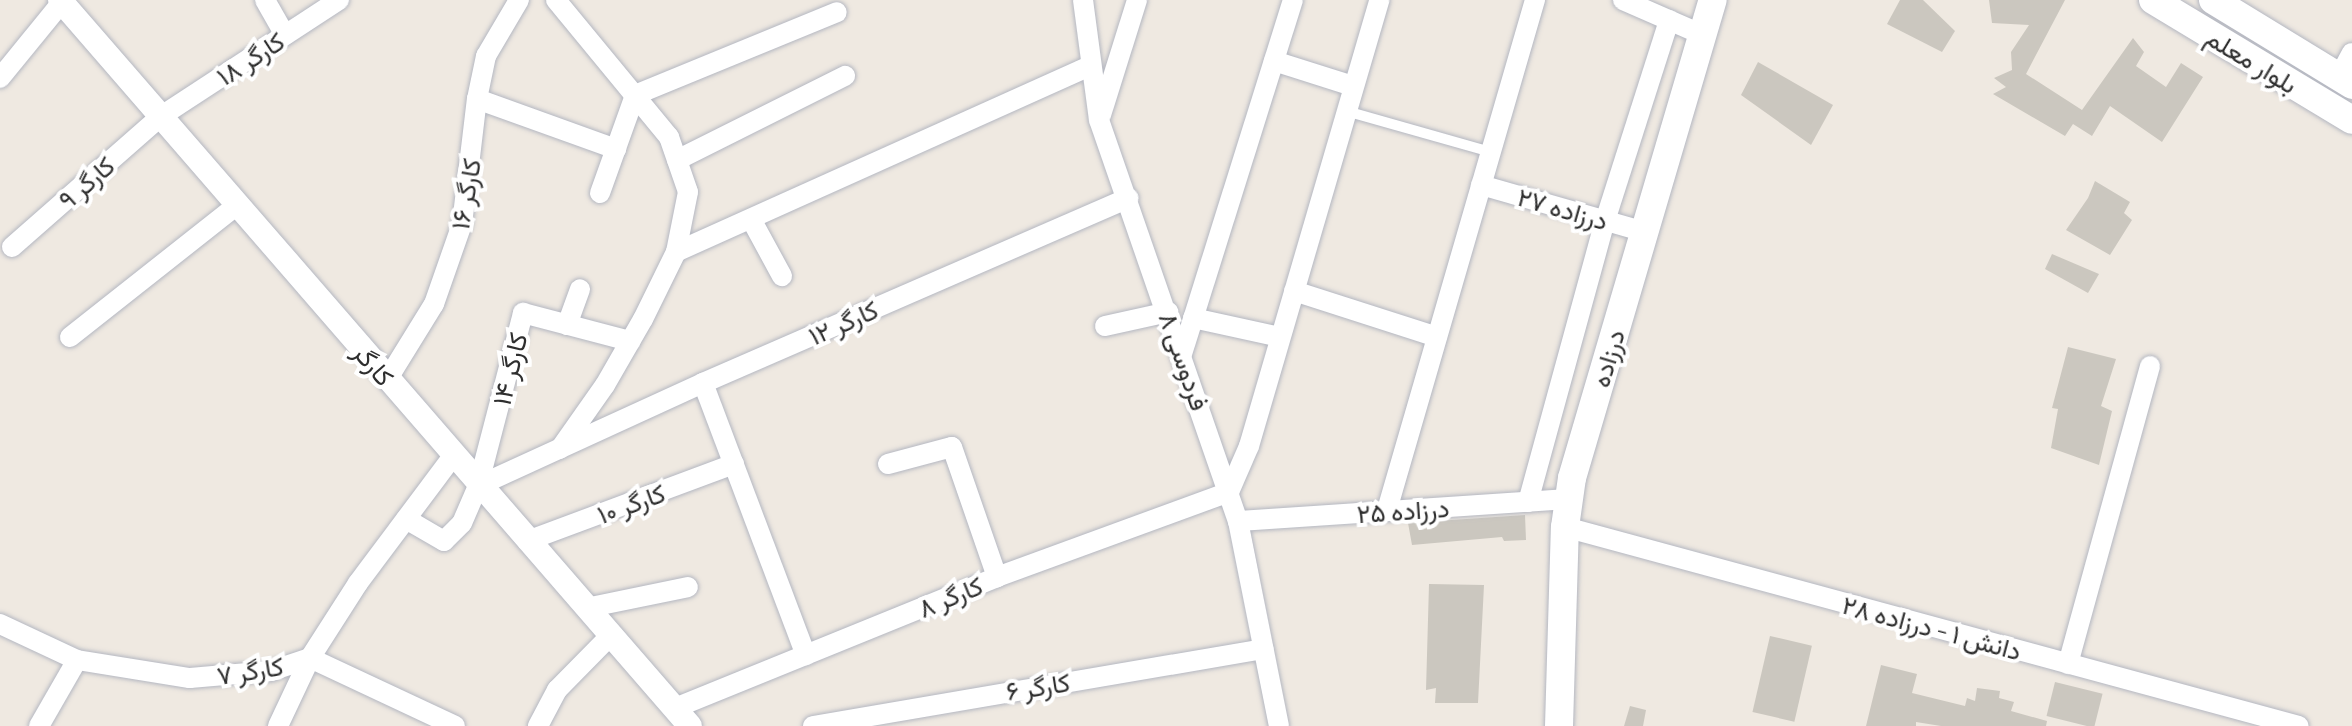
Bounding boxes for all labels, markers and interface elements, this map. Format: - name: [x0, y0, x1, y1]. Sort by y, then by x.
- street label: بلوار معلم: [2201, 21, 2303, 99]
- street label: کارگر ۱۸: [210, 25, 290, 91]
- street label: کارگر ۹: [52, 149, 120, 215]
- street label: کارگر ۱۶: [443, 156, 487, 232]
- street label: درزاده ۲۷: [1514, 180, 1612, 236]
- street label: کارگر ۱۲: [803, 293, 883, 351]
- street label: فردوسی ۸: [1154, 308, 1216, 414]
- street label: درزاده: [1584, 325, 1630, 391]
- street label: کارگر ۱۴: [485, 329, 533, 409]
- street label: کارگر: [347, 336, 401, 392]
- street label: کارگر ۱۰: [593, 476, 669, 530]
- street label: درزاده ۲۵: [1356, 491, 1450, 529]
- street label: کارگر ۸: [913, 569, 987, 623]
- street label: دانش ۱ - درزاده ۲۸: [1839, 588, 2025, 666]
- street label: کارگر ۷: [215, 649, 285, 691]
- street label: کارگر ۶: [1004, 666, 1072, 706]

